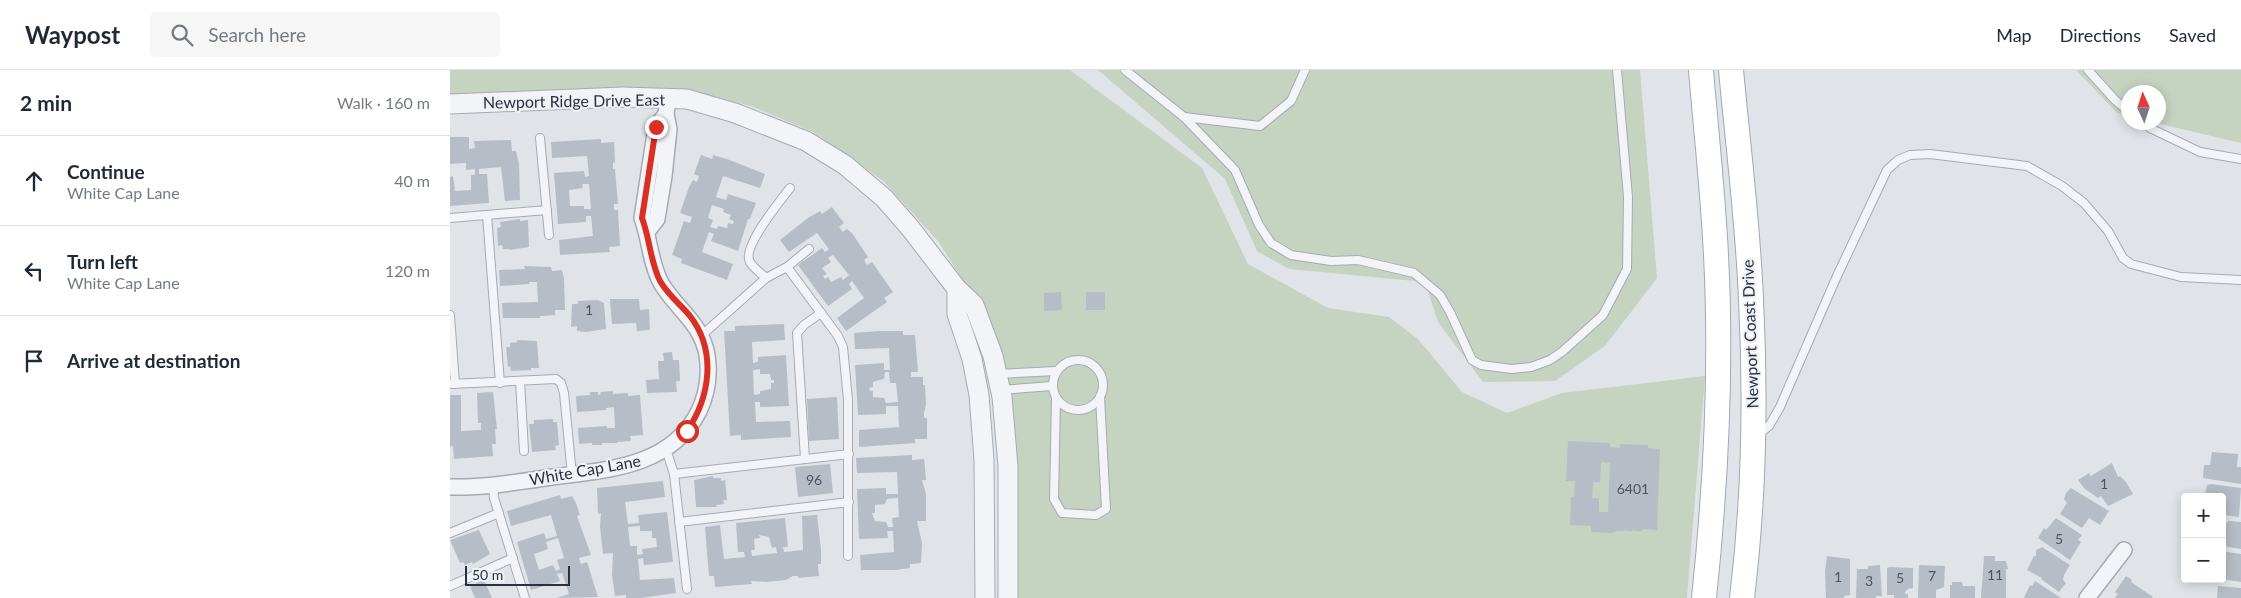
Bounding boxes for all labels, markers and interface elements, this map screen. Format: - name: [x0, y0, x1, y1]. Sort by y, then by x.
- search box: [150, 12, 500, 57]
- text: Waypost: [25, 20, 120, 49]
- icon: search: [168, 21, 196, 49]
- text: Search here: [208, 23, 306, 46]
- text: Map: [1996, 24, 2032, 46]
- text: Directions: [2060, 24, 2141, 46]
- text: Saved: [2169, 24, 2216, 46]
- north arrow: [2121, 85, 2166, 130]
- street label: Newport Ridge Drive East: [483, 89, 665, 112]
- text: 2 min: [20, 90, 72, 115]
- text: Walk · 160 m: [337, 93, 430, 112]
- route end: [645, 116, 668, 139]
- text: Continue: [67, 160, 145, 183]
- icon: ahead: [20, 167, 48, 195]
- text: 40 m: [394, 171, 430, 190]
- text: White Cap Lane: [67, 183, 180, 202]
- text: Turn left: [67, 250, 138, 273]
- icon: left: [20, 257, 48, 285]
- street label: Newport Coast Drive: [1737, 259, 1762, 409]
- text: 120 m: [385, 261, 430, 280]
- text: White Cap Lane: [67, 273, 180, 292]
- house number: 1: [585, 301, 593, 318]
- icon: arrive: [20, 347, 48, 375]
- text: Arrive at destination: [67, 349, 240, 372]
- route start: [676, 420, 699, 443]
- street label: White Cap Lane: [528, 450, 642, 489]
- house number: 96: [806, 471, 822, 488]
- house number: 1: [2100, 475, 2108, 492]
- house number: 6401: [1617, 480, 1649, 497]
- map controls: [2181, 493, 2226, 583]
- button: +: [2181, 493, 2226, 538]
- house number: 5: [2055, 530, 2063, 547]
- button: −: [2181, 538, 2226, 583]
- scale bar: [465, 563, 570, 586]
- text: 50 m: [472, 566, 503, 583]
- house number: 11: [1987, 566, 2003, 583]
- house number: 7: [1928, 567, 1936, 584]
- house number: 1: [1834, 568, 1842, 585]
- house number: 5: [1896, 569, 1904, 586]
- house number: 3: [1865, 572, 1873, 589]

